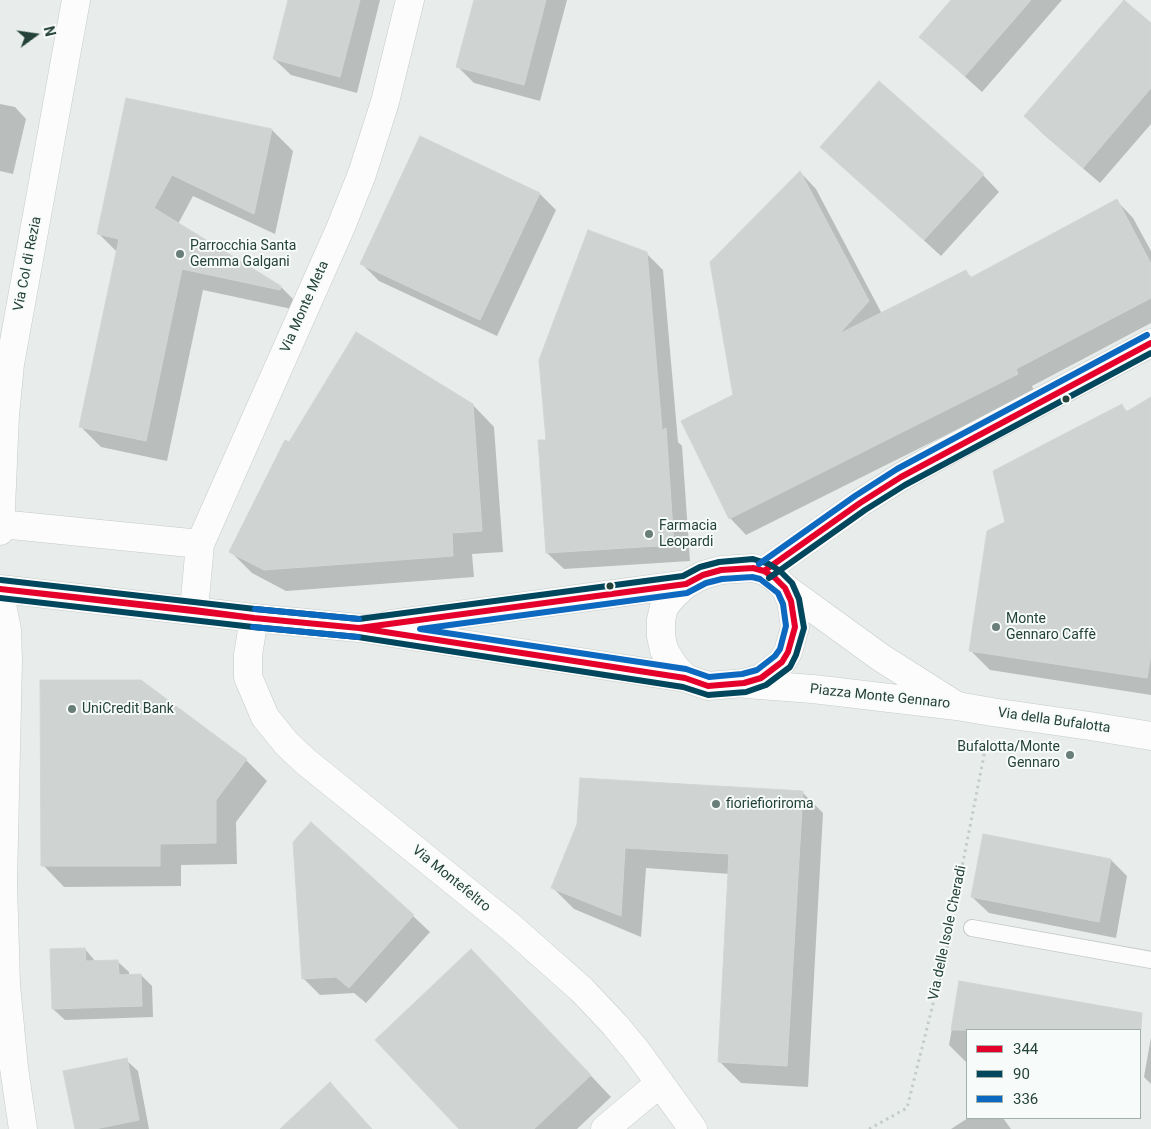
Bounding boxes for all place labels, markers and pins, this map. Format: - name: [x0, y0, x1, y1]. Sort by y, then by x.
- place label: Parrocchia Santa Gemma Galgani: [190, 238, 296, 270]
- marker: Parrocchia Santa Gemma Galgani: [174, 248, 186, 260]
- unlabelled marker: [1061, 394, 1071, 404]
- place label: Farmacia Leopardi: [659, 518, 717, 550]
- marker: Farmacia Leopardi: [643, 528, 655, 540]
- unlabelled marker: [605, 581, 615, 591]
- place label: Monte Gennaro Caffè: [1006, 611, 1096, 644]
- marker: Monte Gennaro Caffè: [990, 621, 1002, 633]
- place label: UniCredit Bank: [82, 701, 174, 717]
- marker: UniCredit Bank: [66, 703, 78, 715]
- place label: Bufalotta/Monte Gennaro: [957, 739, 1060, 772]
- marker: Bufalotta/Monte Gennaro: [1064, 749, 1076, 761]
- place label: fioriefioriroma: [726, 796, 814, 812]
- marker: fioriefioriroma: [710, 798, 722, 810]

